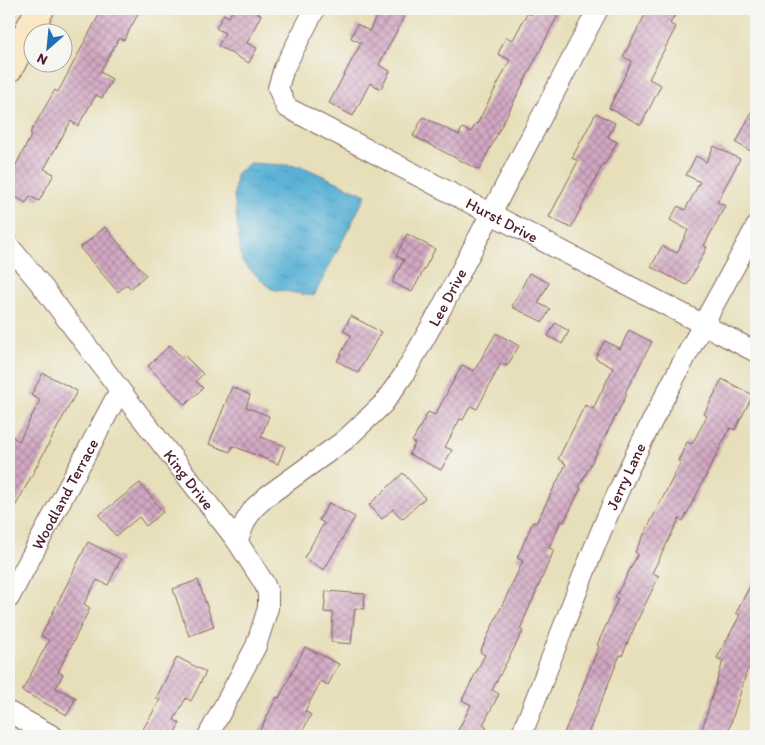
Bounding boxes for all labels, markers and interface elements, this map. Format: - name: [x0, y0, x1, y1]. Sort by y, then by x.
- north arrow: [22, 22, 72, 72]
- text: N: [34, 49, 50, 69]
- street label: Hurst Drive: [463, 193, 542, 246]
- street label: Lee Drive: [424, 265, 470, 329]
- street label: Woodland Terrace: [27, 435, 102, 553]
- street label: Jerry Lane: [602, 439, 649, 513]
- street label: King Drive: [160, 446, 219, 513]

